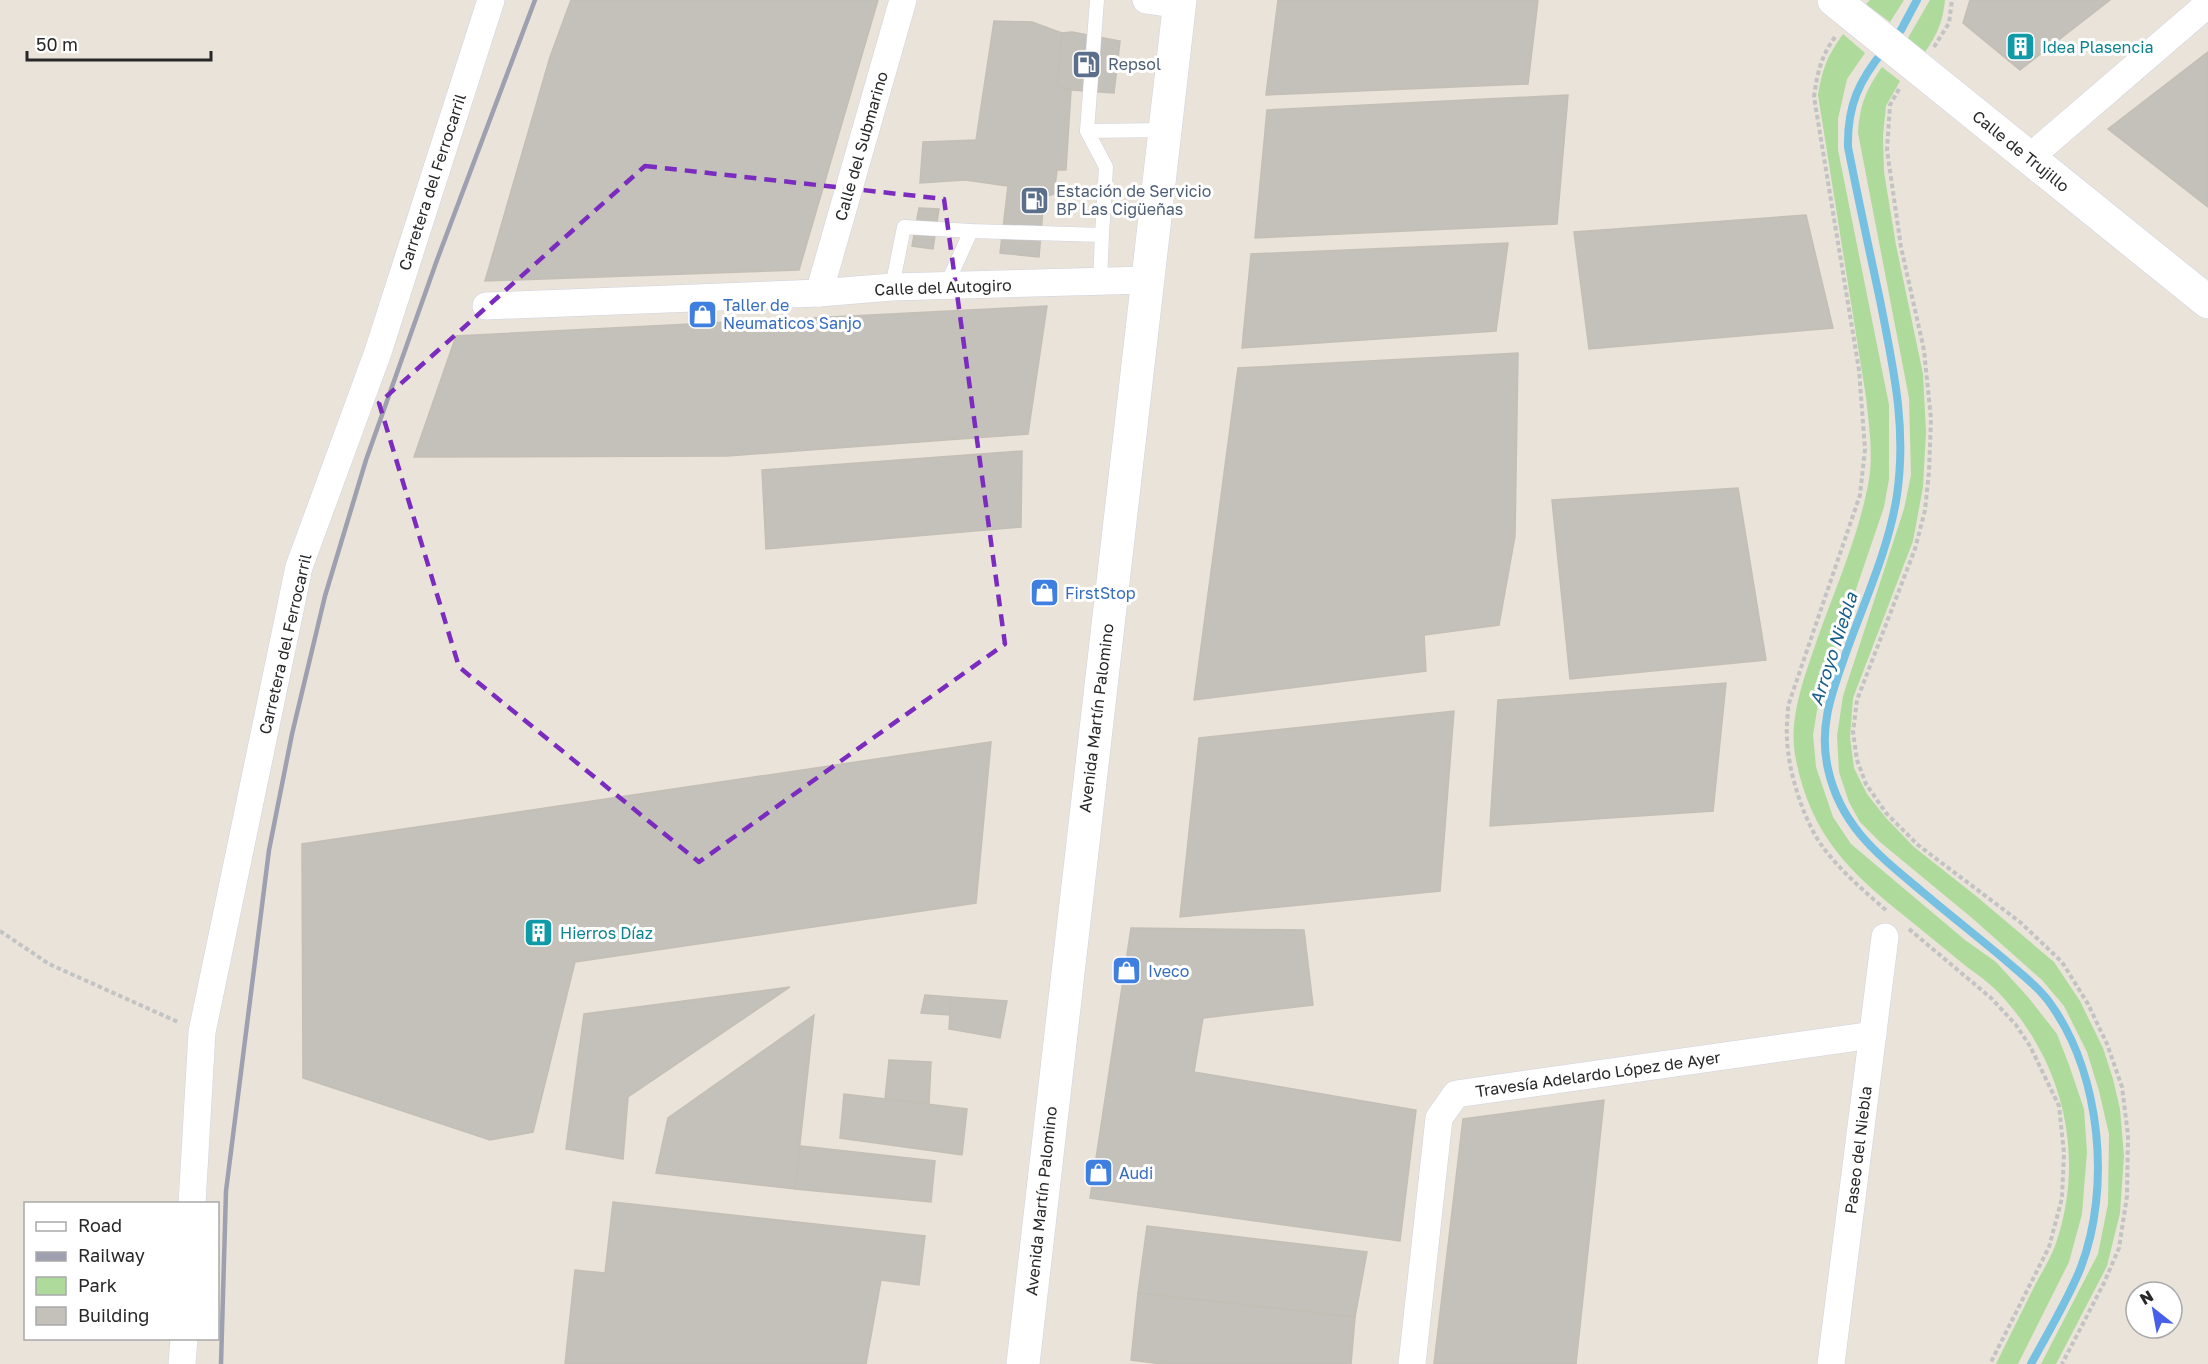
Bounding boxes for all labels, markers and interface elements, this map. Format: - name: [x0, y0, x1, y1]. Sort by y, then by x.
- scale bar: [27, 24, 212, 62]
- building icon: Idea Plasencia: [2005, 31, 2037, 63]
- text: 50 m: [36, 33, 78, 55]
- place label: Idea Plasencia: [2042, 37, 2153, 57]
- fuel station icon: Repsol: [1071, 48, 1103, 80]
- place label: Repsol: [1108, 54, 1161, 74]
- street label: Calle del Submarino: [830, 69, 892, 223]
- street label: Carretera del Ferrocarril: [394, 91, 470, 273]
- street label: Calle de Trujillo: [1968, 106, 2074, 196]
- place label: Estación de Servicio BP Las Cigüeñas: [1056, 181, 1211, 219]
- fuel station icon: Estación de Servicio BP Las Cigüeñas: [1019, 184, 1051, 216]
- street label: Calle del Autogiro: [874, 275, 1012, 299]
- place label: Taller de Neumaticos Sanjo: [723, 295, 862, 333]
- shop icon: Taller de Neumaticos Sanjo: [686, 298, 718, 330]
- street label: Carretera del Ferrocarril: [254, 552, 316, 736]
- shop icon: FirstStop: [1028, 577, 1060, 609]
- place label: FirstStop: [1065, 583, 1136, 603]
- water label: Arroyo Niebla: [1804, 589, 1862, 708]
- street label: Avenida Martín Palomino: [1074, 622, 1118, 814]
- building icon: Hierros Díaz: [523, 917, 555, 949]
- place label: Hierros Díaz: [560, 923, 653, 943]
- shop icon: Iveco: [1111, 955, 1143, 987]
- place label: Iveco: [1148, 961, 1189, 981]
- street label: Travesía Adelardo López de Ayer: [1474, 1047, 1722, 1101]
- street label: Paseo del Niebla: [1840, 1085, 1876, 1215]
- street label: Avenida Martín Palomino: [1021, 1105, 1061, 1297]
- shop icon: Audi: [1082, 1157, 1114, 1189]
- place label: Audi: [1119, 1163, 1153, 1183]
- legend: [24, 1202, 219, 1340]
- text: Road: [78, 1214, 122, 1236]
- text: Railway: [78, 1244, 145, 1266]
- text: Park: [78, 1274, 117, 1296]
- north arrow: [2124, 1280, 2184, 1340]
- text: N: [2136, 1285, 2157, 1309]
- text: Building: [78, 1304, 149, 1326]

